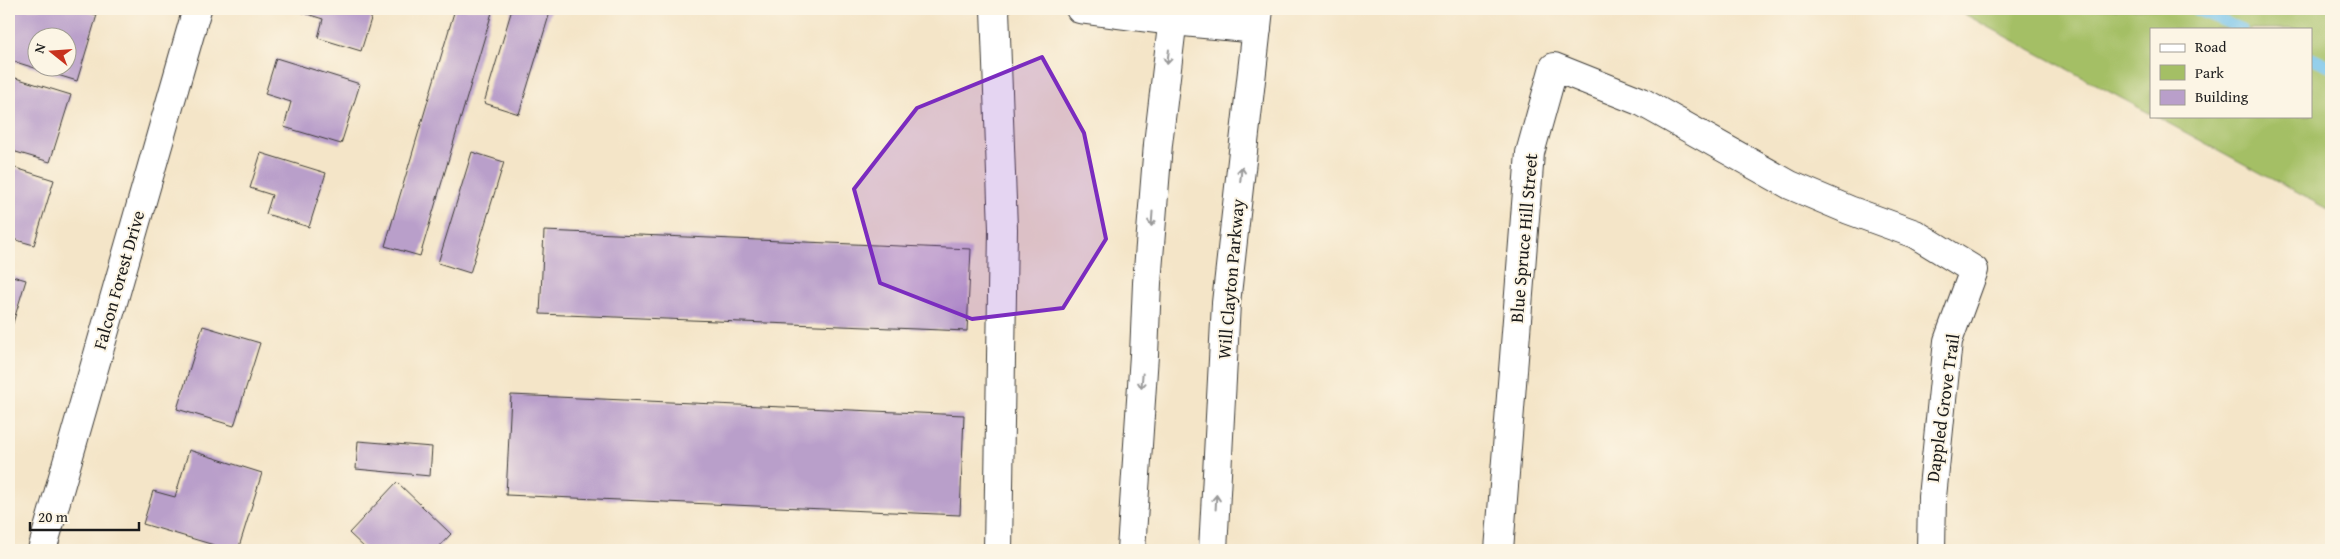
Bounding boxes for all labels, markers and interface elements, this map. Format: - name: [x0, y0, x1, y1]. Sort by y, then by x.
- north arrow: [28, 28, 78, 78]
- legend: [2150, 28, 2312, 118]
- text: Road: [2195, 36, 2226, 57]
- text: N: [29, 40, 51, 56]
- one-way arrow: [1163, 49, 1173, 65]
- text: Park: [2195, 62, 2224, 83]
- text: Building: [2195, 86, 2249, 107]
- street label: Blue Spruce Hill Street: [1503, 151, 1544, 324]
- one-way arrow: [1236, 166, 1246, 182]
- street label: Will Clayton Parkway: [1210, 198, 1251, 360]
- street label: Falcon Forest Drive: [86, 207, 151, 353]
- one-way arrow: [1147, 210, 1156, 226]
- street label: Dappled Grove Trail: [1919, 332, 1966, 484]
- one-way arrow: [1137, 373, 1147, 389]
- one-way arrow: [1211, 494, 1220, 510]
- scale bar: [30, 499, 139, 531]
- text: 20 m: [38, 506, 69, 527]

